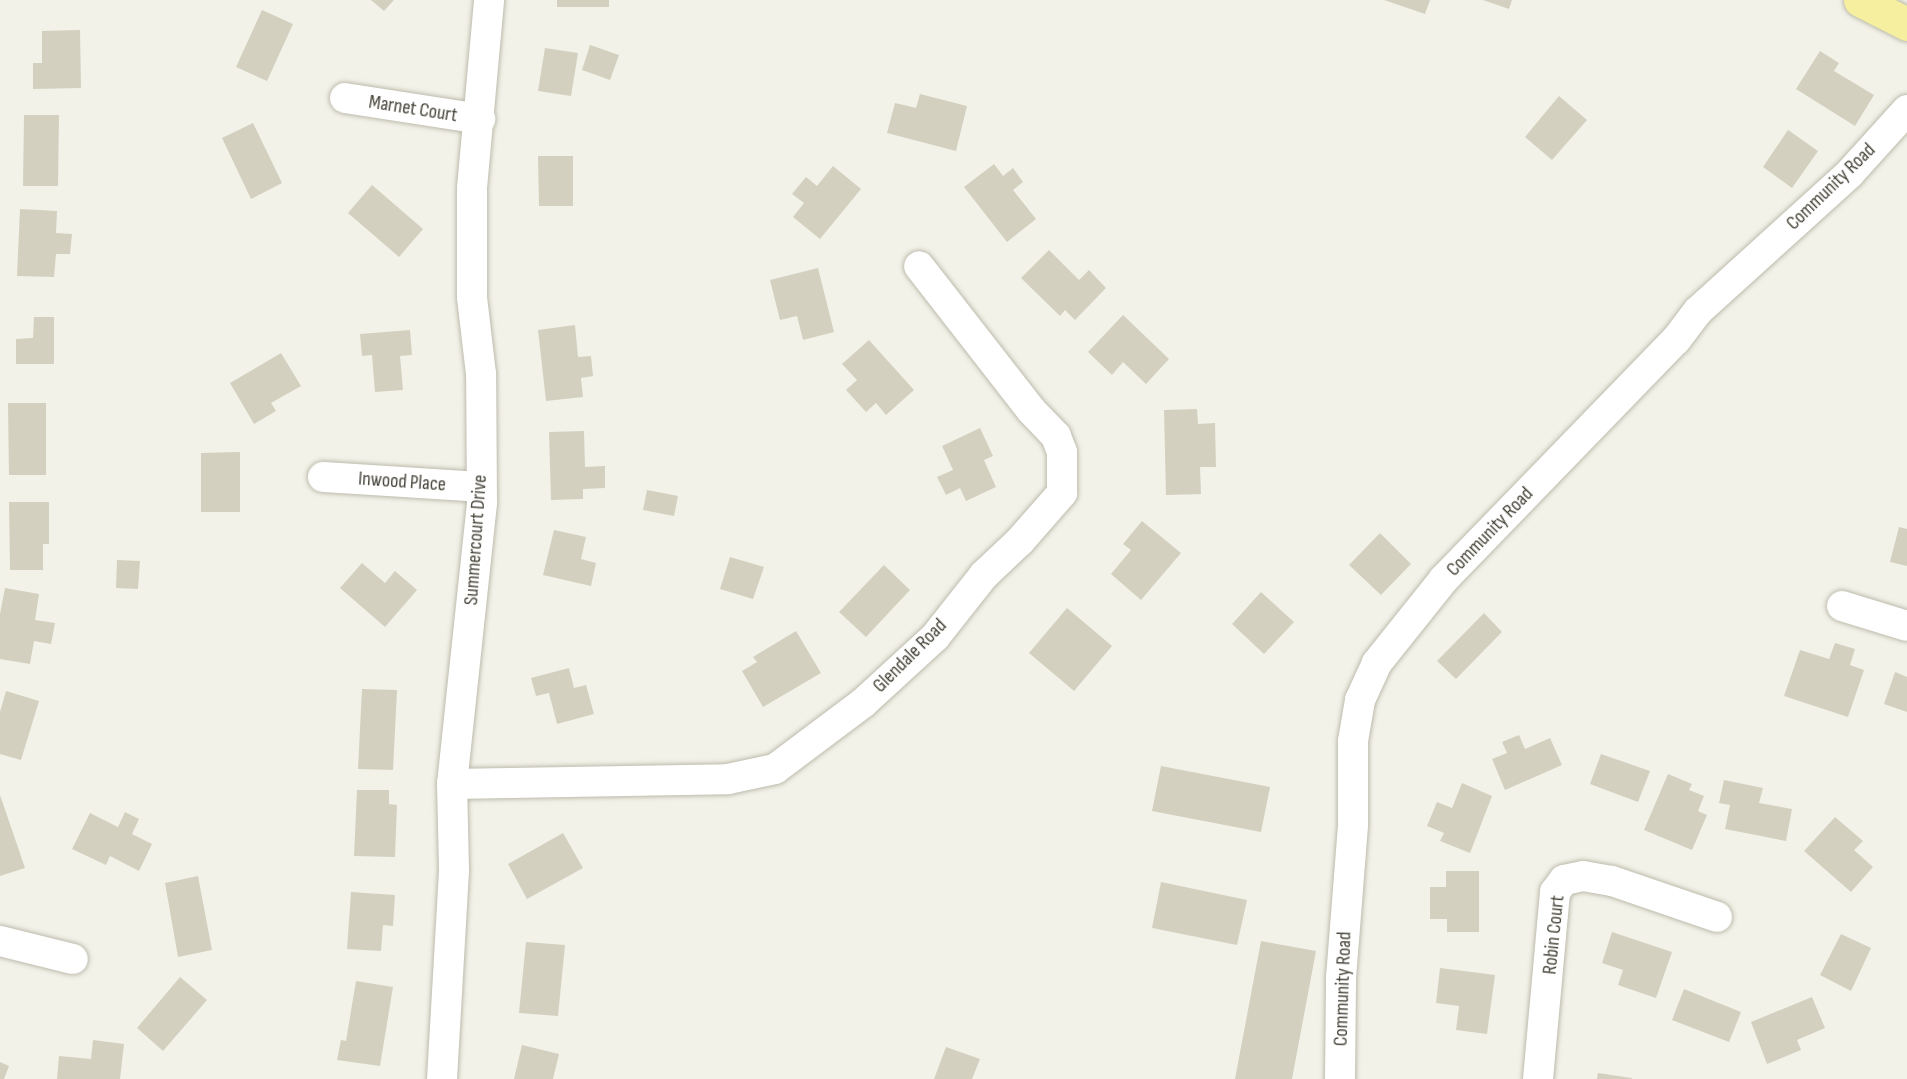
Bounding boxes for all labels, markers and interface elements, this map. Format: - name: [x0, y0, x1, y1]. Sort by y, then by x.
- street label: Marnet Court: [367, 90, 459, 128]
- street label: Community Road: [1781, 139, 1881, 235]
- street label: Inwood Place: [357, 467, 447, 497]
- street label: Summercourt Drive: [459, 474, 493, 606]
- street label: Community Road: [1442, 482, 1538, 582]
- street label: Glendale Road: [868, 614, 952, 698]
- street label: Robin Court: [1538, 894, 1570, 976]
- street label: Community Road: [1329, 931, 1357, 1047]

